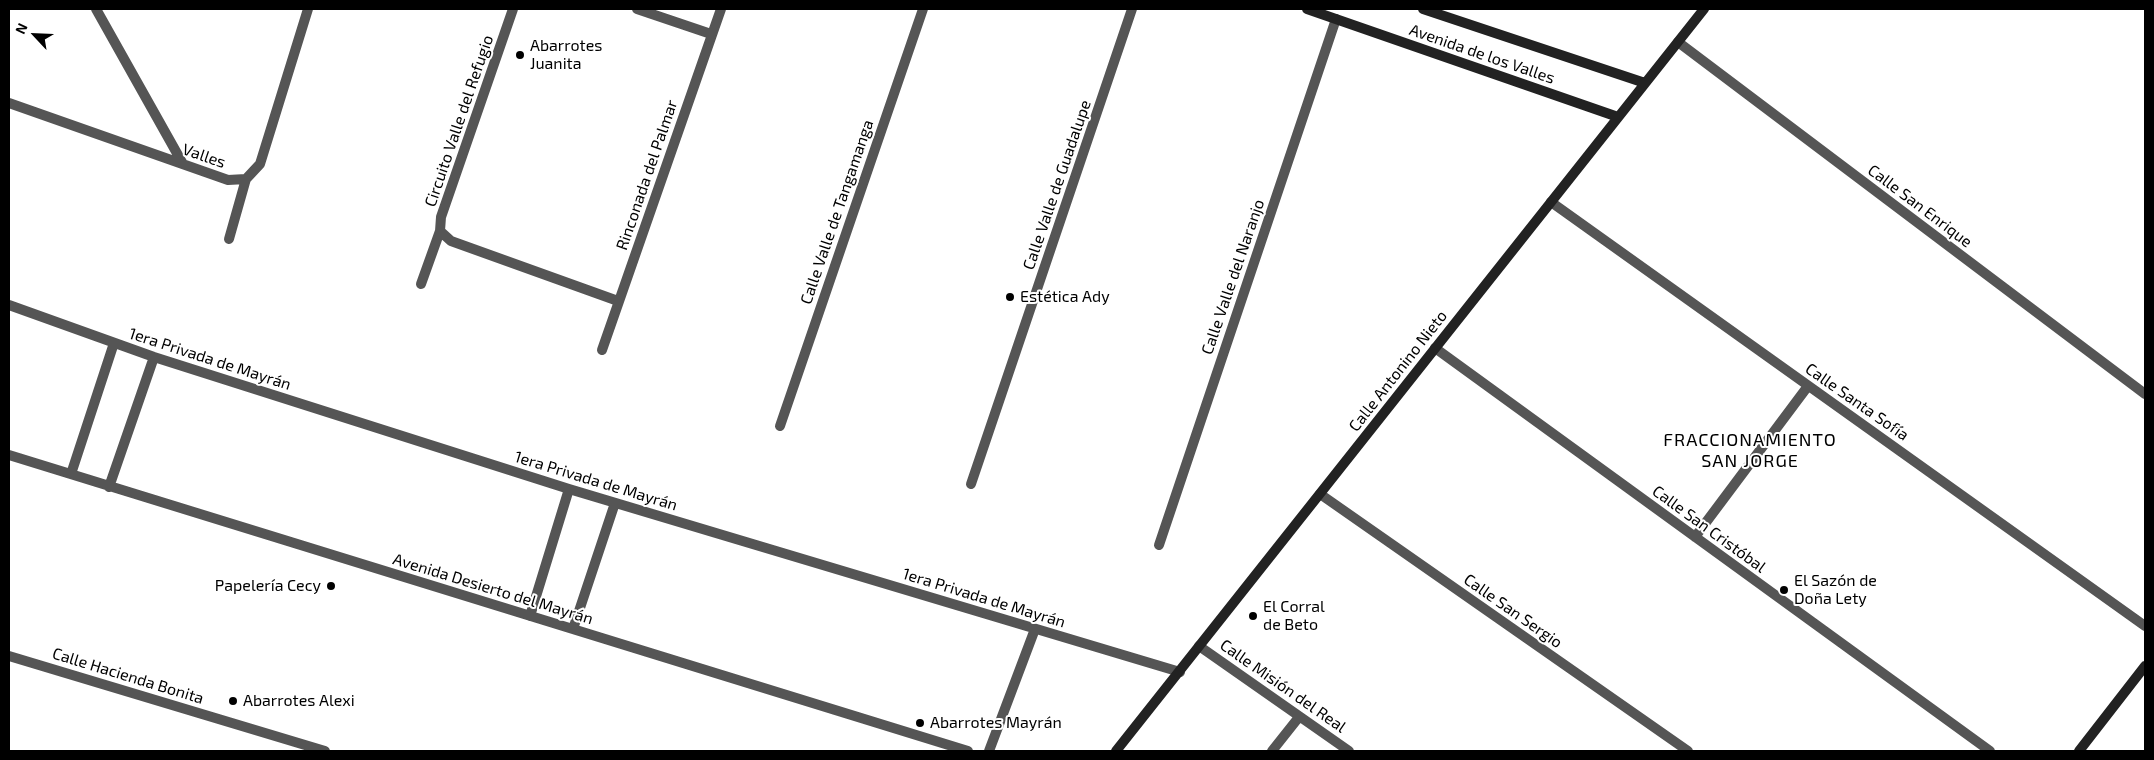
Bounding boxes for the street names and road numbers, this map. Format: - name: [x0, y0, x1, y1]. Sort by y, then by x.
- street label: Avenida de los Valles: [1407, 20, 1557, 88]
- street label: Circuito Valle del Refugio: [421, 33, 497, 209]
- street label: Rinconada del Palmar: [612, 97, 682, 253]
- street label: Calle Valle de Guadalupe: [1019, 98, 1095, 272]
- street label: Calle Valle de Tangamanga: [796, 117, 878, 307]
- street label: Valles: [180, 140, 228, 172]
- street label: Calle San Enrique: [1864, 161, 1976, 251]
- street label: Calle Valle del Naranjo: [1197, 197, 1269, 357]
- street label: Calle Antonino Nieto: [1345, 307, 1451, 435]
- street label: 1era Privada de Mayrán: [126, 324, 294, 394]
- street label: Calle Santa Sofía: [1802, 359, 1912, 445]
- street label: 1era Privada de Mayrán: [512, 447, 680, 515]
- street label: Calle San Cristóbal: [1648, 481, 1770, 577]
- street label: Avenida Desierto del Mayrán: [391, 549, 595, 629]
- street label: 1era Privada de Mayrán: [900, 564, 1068, 632]
- street label: Calle San Sergio: [1460, 570, 1566, 652]
- street label: Calle Misión del Real: [1216, 635, 1350, 737]
- street label: Calle Hacienda Bonita: [50, 644, 206, 708]

